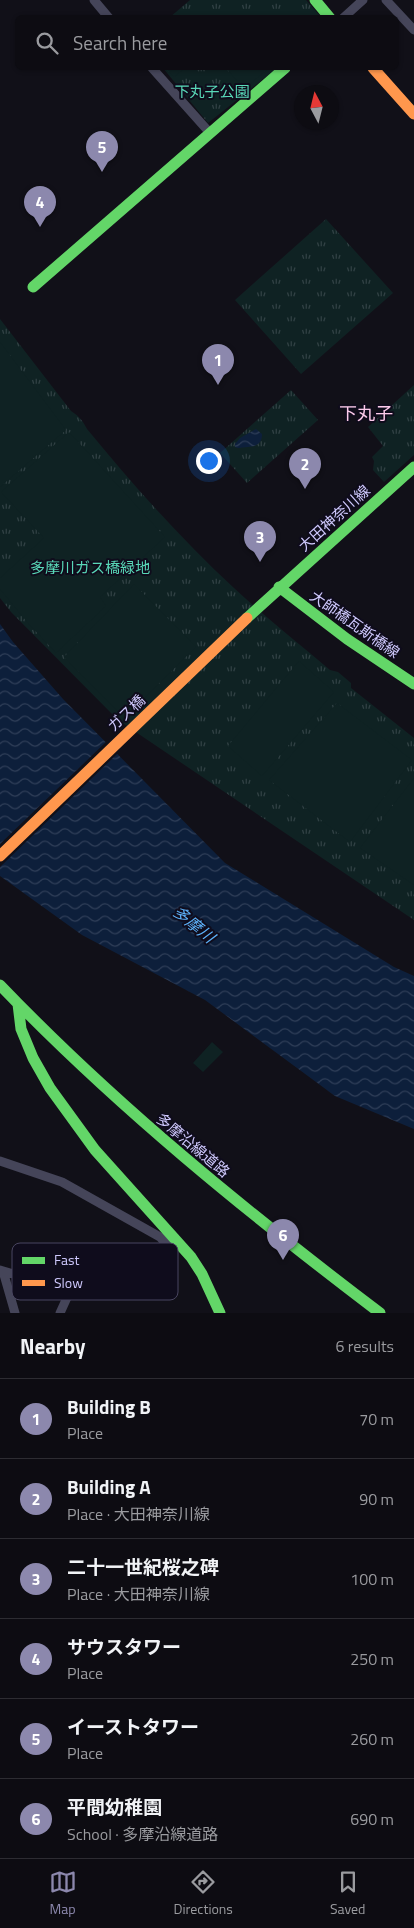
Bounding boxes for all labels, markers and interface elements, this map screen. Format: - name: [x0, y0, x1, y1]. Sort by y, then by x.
- search box: [15, 15, 399, 70]
- text: Search here: [73, 28, 167, 57]
- icon: search: [33, 29, 61, 57]
- park label: 下丸子公園: [174, 80, 250, 103]
- north arrow: [294, 85, 339, 130]
- pin: 5: [86, 131, 118, 172]
- pin: 4: [24, 186, 56, 227]
- pin: 1: [202, 344, 234, 385]
- district label: 下丸子: [339, 400, 393, 427]
- your location: [196, 448, 222, 474]
- pin: 2: [289, 448, 321, 489]
- street label: 大田神奈川線: [293, 479, 375, 557]
- pin: 3: [244, 521, 276, 562]
- park label: 多摩川ガス橋緑地: [30, 556, 150, 579]
- street label: 大師橋瓦斯橋線: [305, 584, 405, 664]
- street label: ガス橋: [102, 689, 150, 737]
- water label: 多摩川: [168, 900, 222, 950]
- street label: 多摩沿線道路: [151, 1107, 235, 1183]
- pin: 6: [267, 1219, 299, 1260]
- legend: [12, 1243, 178, 1300]
- text: Fast: [54, 1249, 79, 1270]
- text: Slow: [54, 1272, 83, 1293]
- text: Nearby: [20, 1330, 85, 1362]
- text: 6 results: [335, 1334, 394, 1358]
- text: Building B: [67, 1392, 151, 1421]
- text: 1: [32, 1407, 40, 1431]
- text: 70 m: [359, 1407, 394, 1431]
- text: Place: [67, 1421, 103, 1445]
- text: Building A: [67, 1472, 151, 1501]
- text: 2: [32, 1487, 40, 1511]
- text: 90 m: [359, 1487, 394, 1511]
- text: Place · 大田神奈川線: [67, 1502, 210, 1526]
- text: 二十一世紀桜之碑: [67, 1552, 219, 1581]
- text: 3: [32, 1567, 40, 1591]
- text: 100 m: [350, 1567, 394, 1591]
- text: Place · 大田神奈川線: [67, 1582, 210, 1606]
- text: サウスタワー: [67, 1632, 181, 1661]
- text: 4: [32, 1647, 40, 1671]
- text: 250 m: [350, 1647, 394, 1671]
- text: Place: [67, 1661, 103, 1685]
- text: イーストタワー: [67, 1712, 199, 1741]
- text: 5: [32, 1727, 40, 1751]
- text: 260 m: [350, 1727, 394, 1751]
- text: Place: [67, 1741, 103, 1765]
- text: 平間幼稚園: [67, 1792, 162, 1821]
- text: 6: [32, 1807, 40, 1831]
- text: 690 m: [350, 1807, 394, 1831]
- text: School · 多摩沿線道路: [67, 1822, 218, 1846]
- tab: Map: [49, 1868, 77, 1919]
- tab: Directions: [174, 1868, 233, 1919]
- tab: Saved: [330, 1868, 366, 1919]

